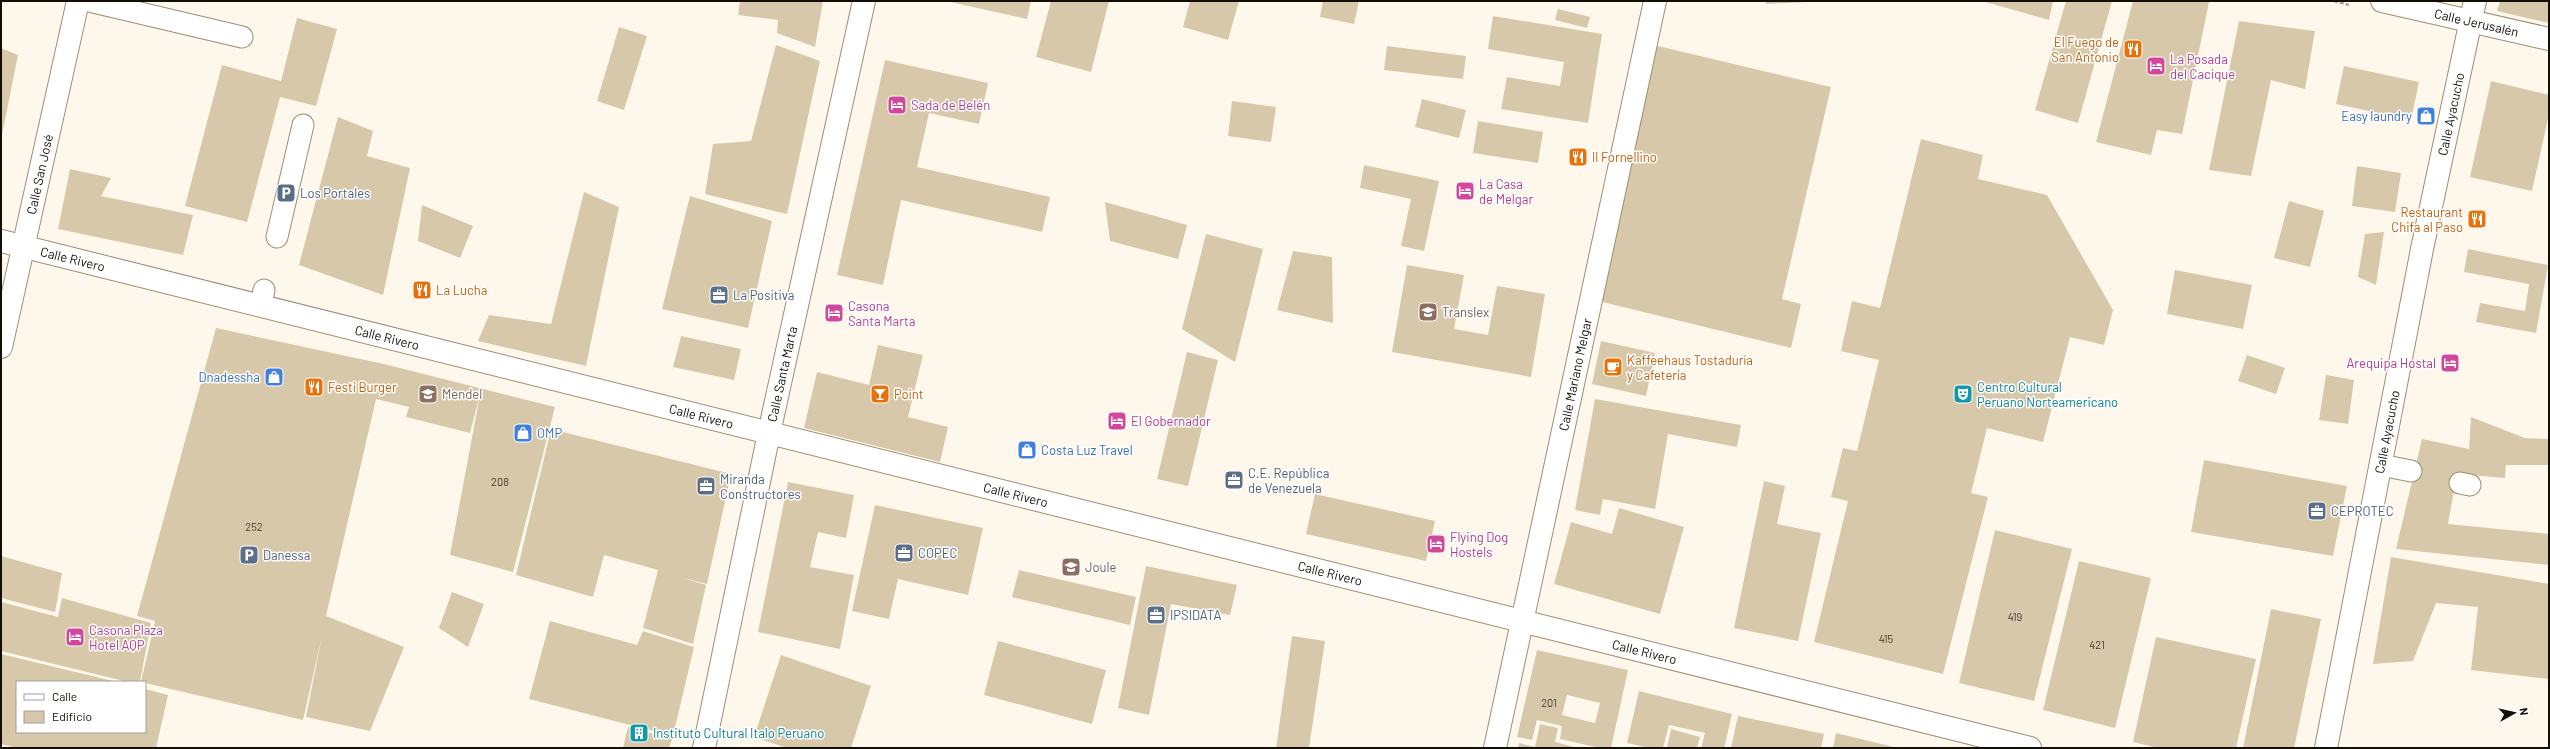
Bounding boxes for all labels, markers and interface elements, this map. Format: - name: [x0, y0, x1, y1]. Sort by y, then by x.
- street label: Calle Jerusalén: [2433, 5, 2520, 40]
- place label: El Fuego de San Antonio: [2051, 34, 2119, 65]
- restaurant icon: El Fuego de San Antonio: [2122, 38, 2144, 60]
- place label: La Posada del Cacique: [2170, 51, 2235, 82]
- hotel icon: La Posada del Cacique: [2145, 55, 2167, 77]
- street label: Calle Ayacucho: [2434, 71, 2467, 157]
- hotel icon: Sada de Belén: [886, 94, 908, 116]
- place label: Sada de Belén: [911, 97, 990, 113]
- shop icon: Easy laundry: [2415, 105, 2437, 127]
- place label: Easy laundry: [2341, 108, 2412, 124]
- street label: Calle San José: [23, 133, 56, 216]
- restaurant icon: Il Fornellino: [1567, 146, 1589, 168]
- place label: Il Fornellino: [1592, 149, 1657, 165]
- place label: La Casa de Melgar: [1479, 176, 1533, 207]
- hotel icon: La Casa de Melgar: [1454, 180, 1476, 202]
- parking icon: Los Portales: [275, 182, 297, 204]
- place label: Los Portales: [300, 185, 370, 201]
- place label: Restaurant Chifa al Paso: [2391, 204, 2463, 235]
- restaurant icon: Restaurant Chifa al Paso: [2466, 208, 2488, 230]
- street label: Calle Rivero: [39, 243, 107, 275]
- restaurant icon: La Lucha: [411, 279, 433, 301]
- place label: La Lucha: [436, 282, 487, 298]
- office icon: La Positiva: [708, 284, 730, 306]
- place label: La Positiva: [733, 287, 794, 303]
- place label: Casona Santa Marta: [848, 298, 915, 329]
- school or university icon: Translex: [1417, 301, 1439, 323]
- hotel icon: Casona Santa Marta: [823, 302, 845, 324]
- place label: Translex: [1442, 304, 1489, 320]
- street label: Calle Mariano Melgar: [1555, 316, 1595, 432]
- street label: Calle Rivero: [353, 322, 421, 353]
- street label: Calle Santa Marta: [764, 325, 800, 423]
- place label: Kaffeehaus Tostaduría y Cafetería: [1627, 352, 1753, 383]
- hotel icon: Arequipa Hostal: [2439, 352, 2461, 374]
- place label: Arequipa Hostal: [2346, 355, 2436, 371]
- cafe icon: Kaffeehaus Tostaduría y Cafetería: [1602, 356, 1624, 378]
- shop icon: Dnadessha: [263, 366, 285, 388]
- place label: Dnadessha: [198, 369, 260, 385]
- restaurant icon: Festi Burger: [303, 376, 325, 398]
- place label: Festi Burger: [328, 379, 397, 395]
- place label: Centro Cultural Peruano Norteamericano: [1977, 379, 2118, 410]
- school or university icon: Mendel: [417, 383, 439, 405]
- bar icon: Point: [869, 383, 891, 405]
- theatre icon: Centro Cultural Peruano Norteamericano: [1952, 383, 1974, 405]
- place label: Mendel: [442, 386, 482, 402]
- place label: Point: [894, 386, 924, 402]
- street label: Calle Ayacucho: [2371, 389, 2403, 475]
- street label: Calle Rivero: [668, 400, 735, 432]
- hotel icon: El Gobernador: [1106, 410, 1128, 432]
- place label: El Gobernador: [1131, 413, 1211, 429]
- shop icon: OMP: [512, 422, 534, 444]
- place label: OMP: [537, 425, 562, 441]
- shop icon: Costa Luz Travel: [1016, 439, 1038, 461]
- place label: Costa Luz Travel: [1041, 442, 1133, 458]
- place label: C.E. República de Venezuela: [1248, 465, 1329, 496]
- office icon: C.E. República de Venezuela: [1223, 469, 1245, 491]
- place label: Miranda Constructores: [720, 471, 801, 502]
- house number: 208: [491, 475, 509, 488]
- office icon: Miranda Constructores: [695, 475, 717, 497]
- street label: Calle Rivero: [982, 479, 1050, 510]
- office icon: CEPROTEC: [2306, 500, 2328, 522]
- place label: CEPROTEC: [2331, 503, 2394, 519]
- house number: 252: [245, 520, 263, 533]
- place label: Flying Dog Hostels: [1450, 529, 1508, 560]
- hotel icon: Flying Dog Hostels: [1425, 533, 1447, 555]
- office icon: COPEC: [893, 542, 915, 564]
- parking icon: Danessa: [238, 544, 260, 566]
- place label: COPEC: [918, 545, 958, 561]
- place label: Danessa: [263, 547, 310, 563]
- school or university icon: Joule: [1060, 556, 1082, 578]
- street label: Calle Rivero: [1296, 557, 1364, 589]
- place label: Joule: [1085, 559, 1117, 575]
- office icon: IPSIDATA: [1145, 604, 1167, 626]
- place label: IPSIDATA: [1170, 607, 1221, 623]
- house number: 419: [2008, 610, 2023, 623]
- place label: Casona Plaza Hotel AQP: [89, 622, 163, 653]
- hotel icon: Casona Plaza Hotel AQP: [64, 626, 86, 648]
- house number: 415: [1879, 632, 1894, 645]
- street label: Calle Rivero: [1611, 636, 1678, 667]
- house number: 421: [2089, 638, 2105, 651]
- legend: [16, 681, 146, 733]
- text: Calle: [52, 689, 77, 703]
- north arrow: [2494, 693, 2534, 733]
- house number: 201: [1541, 696, 1557, 709]
- text: N: [2517, 707, 2531, 716]
- text: Edificio: [52, 709, 92, 723]
- building icon: Instituto Cultural Italo Peruano: [628, 722, 650, 744]
- place label: Instituto Cultural Italo Peruano: [653, 725, 824, 741]

